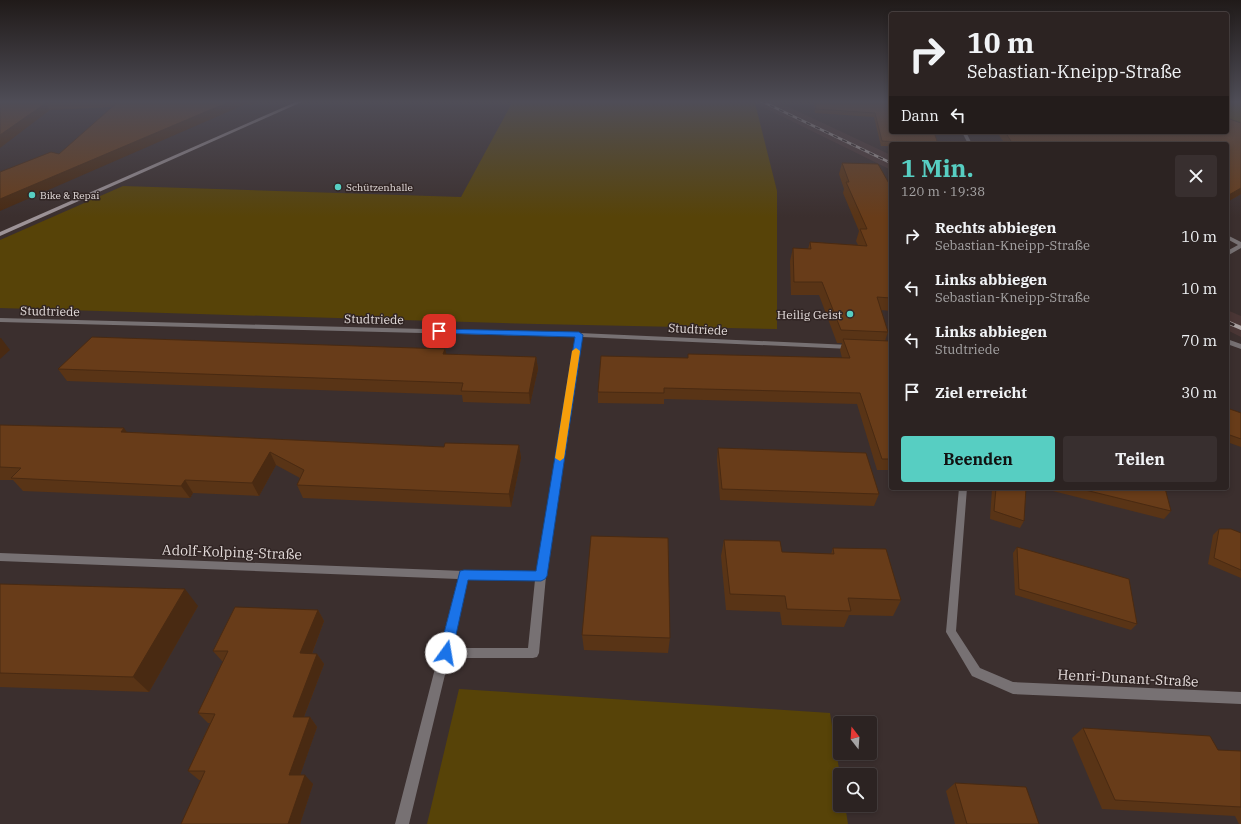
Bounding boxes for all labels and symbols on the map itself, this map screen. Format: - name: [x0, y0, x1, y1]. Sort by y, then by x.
- place label: Schützenhalle: [346, 181, 413, 194]
- marker: Schützenhalle: [333, 182, 343, 192]
- place label: Bike & Repai: [40, 189, 99, 202]
- marker: Bike & Repai: [27, 190, 37, 200]
- street label: Studtriede: [20, 303, 80, 319]
- place label: Heilig Geist: [777, 307, 842, 322]
- marker: Heilig Geist: [845, 309, 855, 319]
- street label: Studtriede: [344, 311, 404, 327]
- pin: [422, 314, 456, 348]
- street label: Studtriede: [668, 320, 728, 338]
- street label: Adolf-Kolping-Straße: [162, 541, 302, 563]
- position arrow: [425, 632, 467, 674]
- street label: Henri-Dunant-Straße: [1057, 665, 1199, 691]
- north arrow: [833, 716, 877, 760]

